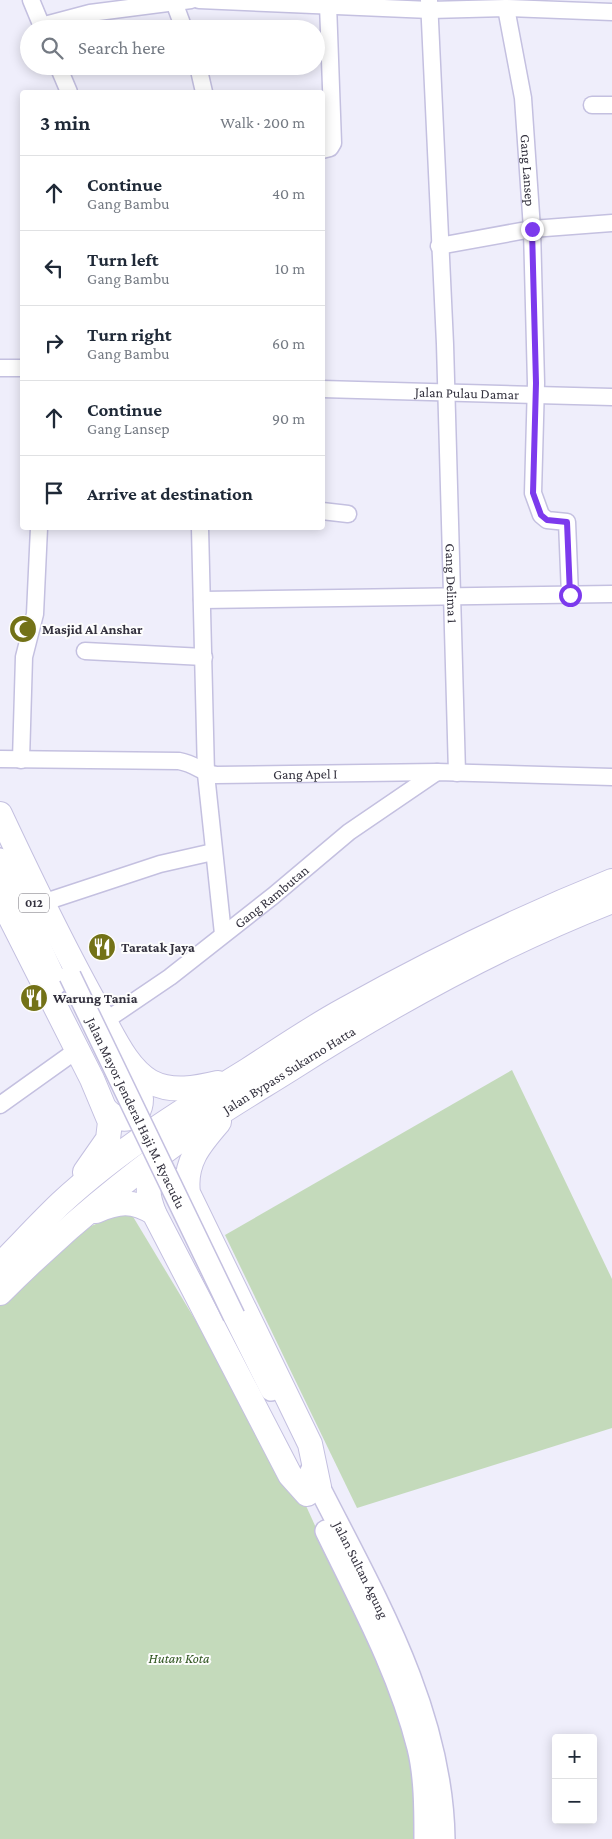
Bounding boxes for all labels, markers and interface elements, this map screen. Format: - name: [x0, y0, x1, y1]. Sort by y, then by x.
- search box: [20, 20, 325, 75]
- icon: search: [38, 34, 66, 62]
- text: Search here: [78, 37, 165, 58]
- text: 3 min: [40, 111, 90, 135]
- text: Walk · 200 m: [220, 114, 305, 131]
- street label: Gang Lansep: [518, 134, 538, 207]
- text: Continue: [87, 174, 162, 195]
- icon: ahead: [40, 179, 68, 207]
- text: 40 m: [272, 185, 305, 202]
- text: Gang Bambu: [87, 195, 170, 212]
- route end: [521, 218, 544, 241]
- text: Turn left: [87, 249, 159, 270]
- icon: left: [40, 254, 68, 282]
- text: 10 m: [275, 260, 305, 277]
- text: Gang Bambu: [87, 270, 170, 287]
- text: Turn right: [87, 324, 172, 345]
- icon: right: [40, 329, 68, 357]
- text: 60 m: [272, 335, 305, 352]
- text: Gang Bambu: [87, 345, 170, 362]
- street label: Jalan Pulau Damar: [413, 384, 519, 402]
- text: Continue: [87, 399, 162, 420]
- icon: ahead: [40, 404, 68, 432]
- text: 90 m: [272, 410, 305, 427]
- text: Gang Lansep: [87, 420, 170, 437]
- icon: arrive: [40, 479, 68, 507]
- text: Arrive at destination: [87, 483, 253, 504]
- street label: Gang Delima 1: [443, 543, 461, 624]
- route start: [559, 584, 582, 607]
- mosque icon: Masjid Al Anshar: [8, 614, 38, 644]
- place label: Masjid Al Anshar: [42, 621, 143, 638]
- street label: Gang Apel I: [273, 765, 338, 782]
- street label: Gang Rambutan: [231, 861, 312, 931]
- road number: 012: [19, 894, 49, 912]
- restaurant icon: Taratak Jaya: [87, 932, 117, 962]
- place label: Taratak Jaya: [121, 939, 195, 955]
- restaurant icon: Warung Tania: [19, 983, 49, 1013]
- place label: Warung Tania: [52, 990, 138, 1006]
- street label: Jalan Mayor Jenderal Haji M. Ryacudu: [82, 1013, 189, 1211]
- street label: Jalan Bypass Sukarno Hatta: [218, 1023, 359, 1118]
- street label: Jalan Sultan Agung: [329, 1517, 392, 1621]
- park label: Hutan Kota: [148, 1650, 210, 1666]
- map controls: [552, 1734, 597, 1824]
- button: +: [552, 1734, 597, 1779]
- button: −: [552, 1779, 597, 1824]

